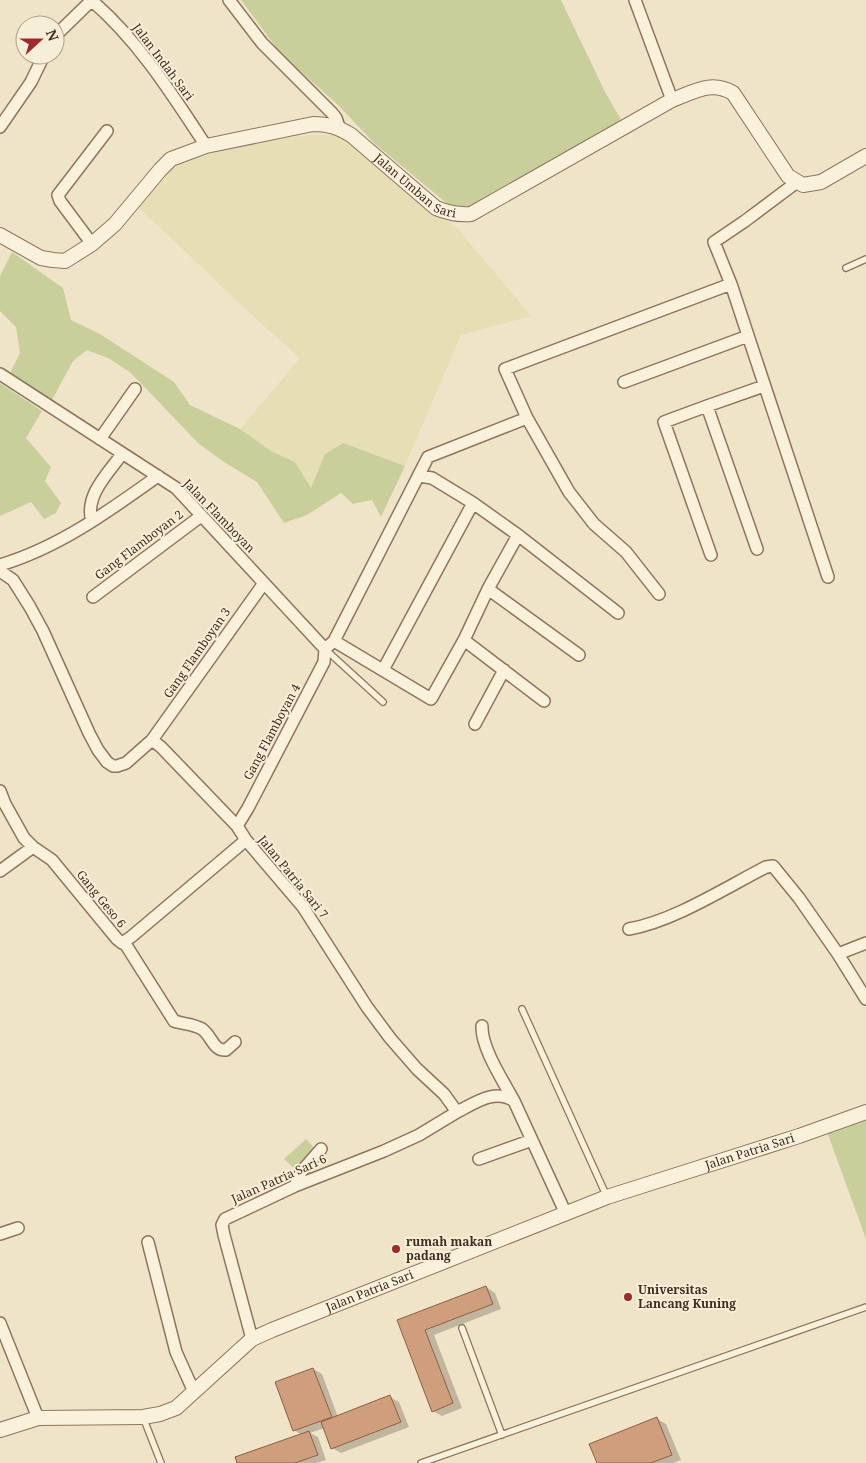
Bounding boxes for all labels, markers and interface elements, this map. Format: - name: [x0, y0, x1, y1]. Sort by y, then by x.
- north arrow: [15, 15, 65, 65]
- street label: Jalan Indah Sari: [128, 19, 198, 104]
- text: N: [42, 27, 63, 44]
- street label: Jalan Umban Sari: [370, 149, 458, 222]
- street label: Jalan Flamboyan: [179, 474, 259, 556]
- street label: Gang Flamboyan 2: [91, 506, 186, 583]
- street label: Gang Flamboyan 3: [159, 604, 234, 701]
- street label: Gang Flamboyan 4: [239, 680, 304, 783]
- street label: Jalan Patria Sari 7: [254, 831, 332, 922]
- street label: Gang Geso 6: [73, 866, 130, 931]
- street label: Jalan Patria Sari: [702, 1129, 797, 1174]
- street label: Jalan Patria Sari 6: [228, 1150, 329, 1208]
- place label: rumah makan padang: [406, 1233, 492, 1264]
- marker: rumah makan padang: [390, 1243, 402, 1255]
- street label: Jalan Patria Sari: [322, 1266, 416, 1316]
- place label: Universitas Lancang Kuning: [638, 1281, 736, 1312]
- marker: Universitas Lancang Kuning: [622, 1291, 634, 1303]

